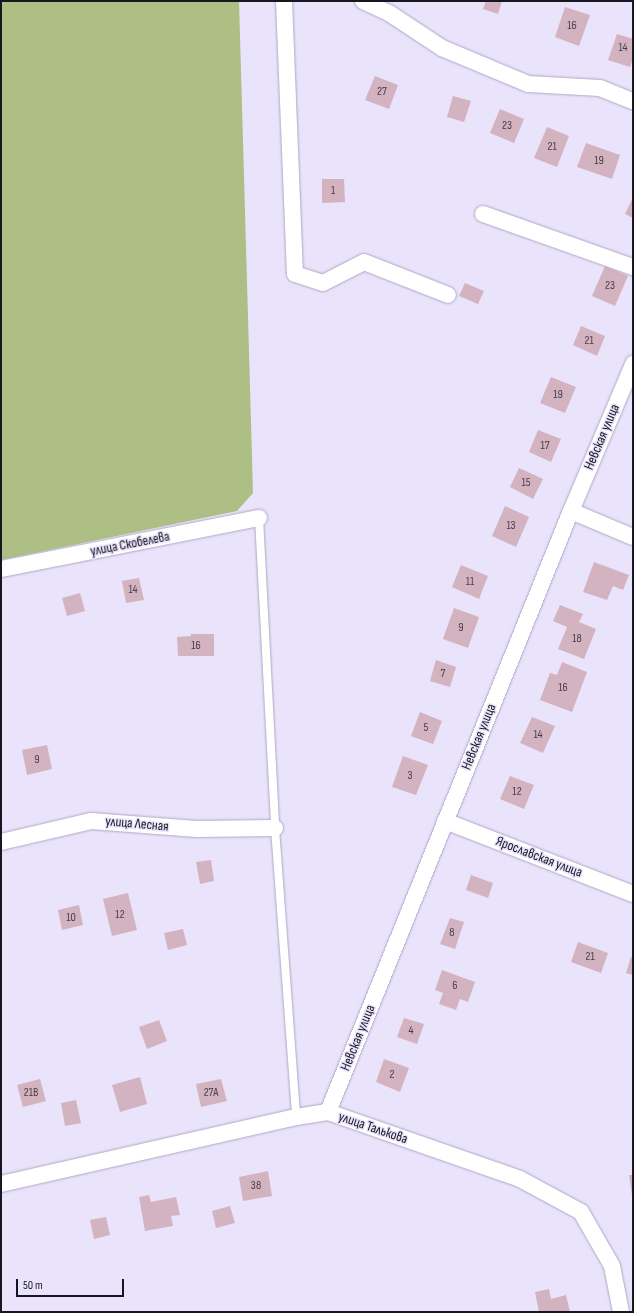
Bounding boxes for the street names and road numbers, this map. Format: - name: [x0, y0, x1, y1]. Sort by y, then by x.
- street label: Невская улица: [581, 402, 623, 472]
- street label: улица Скобелева: [89, 528, 171, 560]
- street label: Невская улица: [458, 701, 500, 773]
- street label: улица Лесная: [105, 813, 169, 835]
- street label: Ярославская улица: [493, 833, 585, 881]
- street label: Невская улица: [337, 1002, 379, 1074]
- street label: улица Талькова: [336, 1108, 410, 1148]

